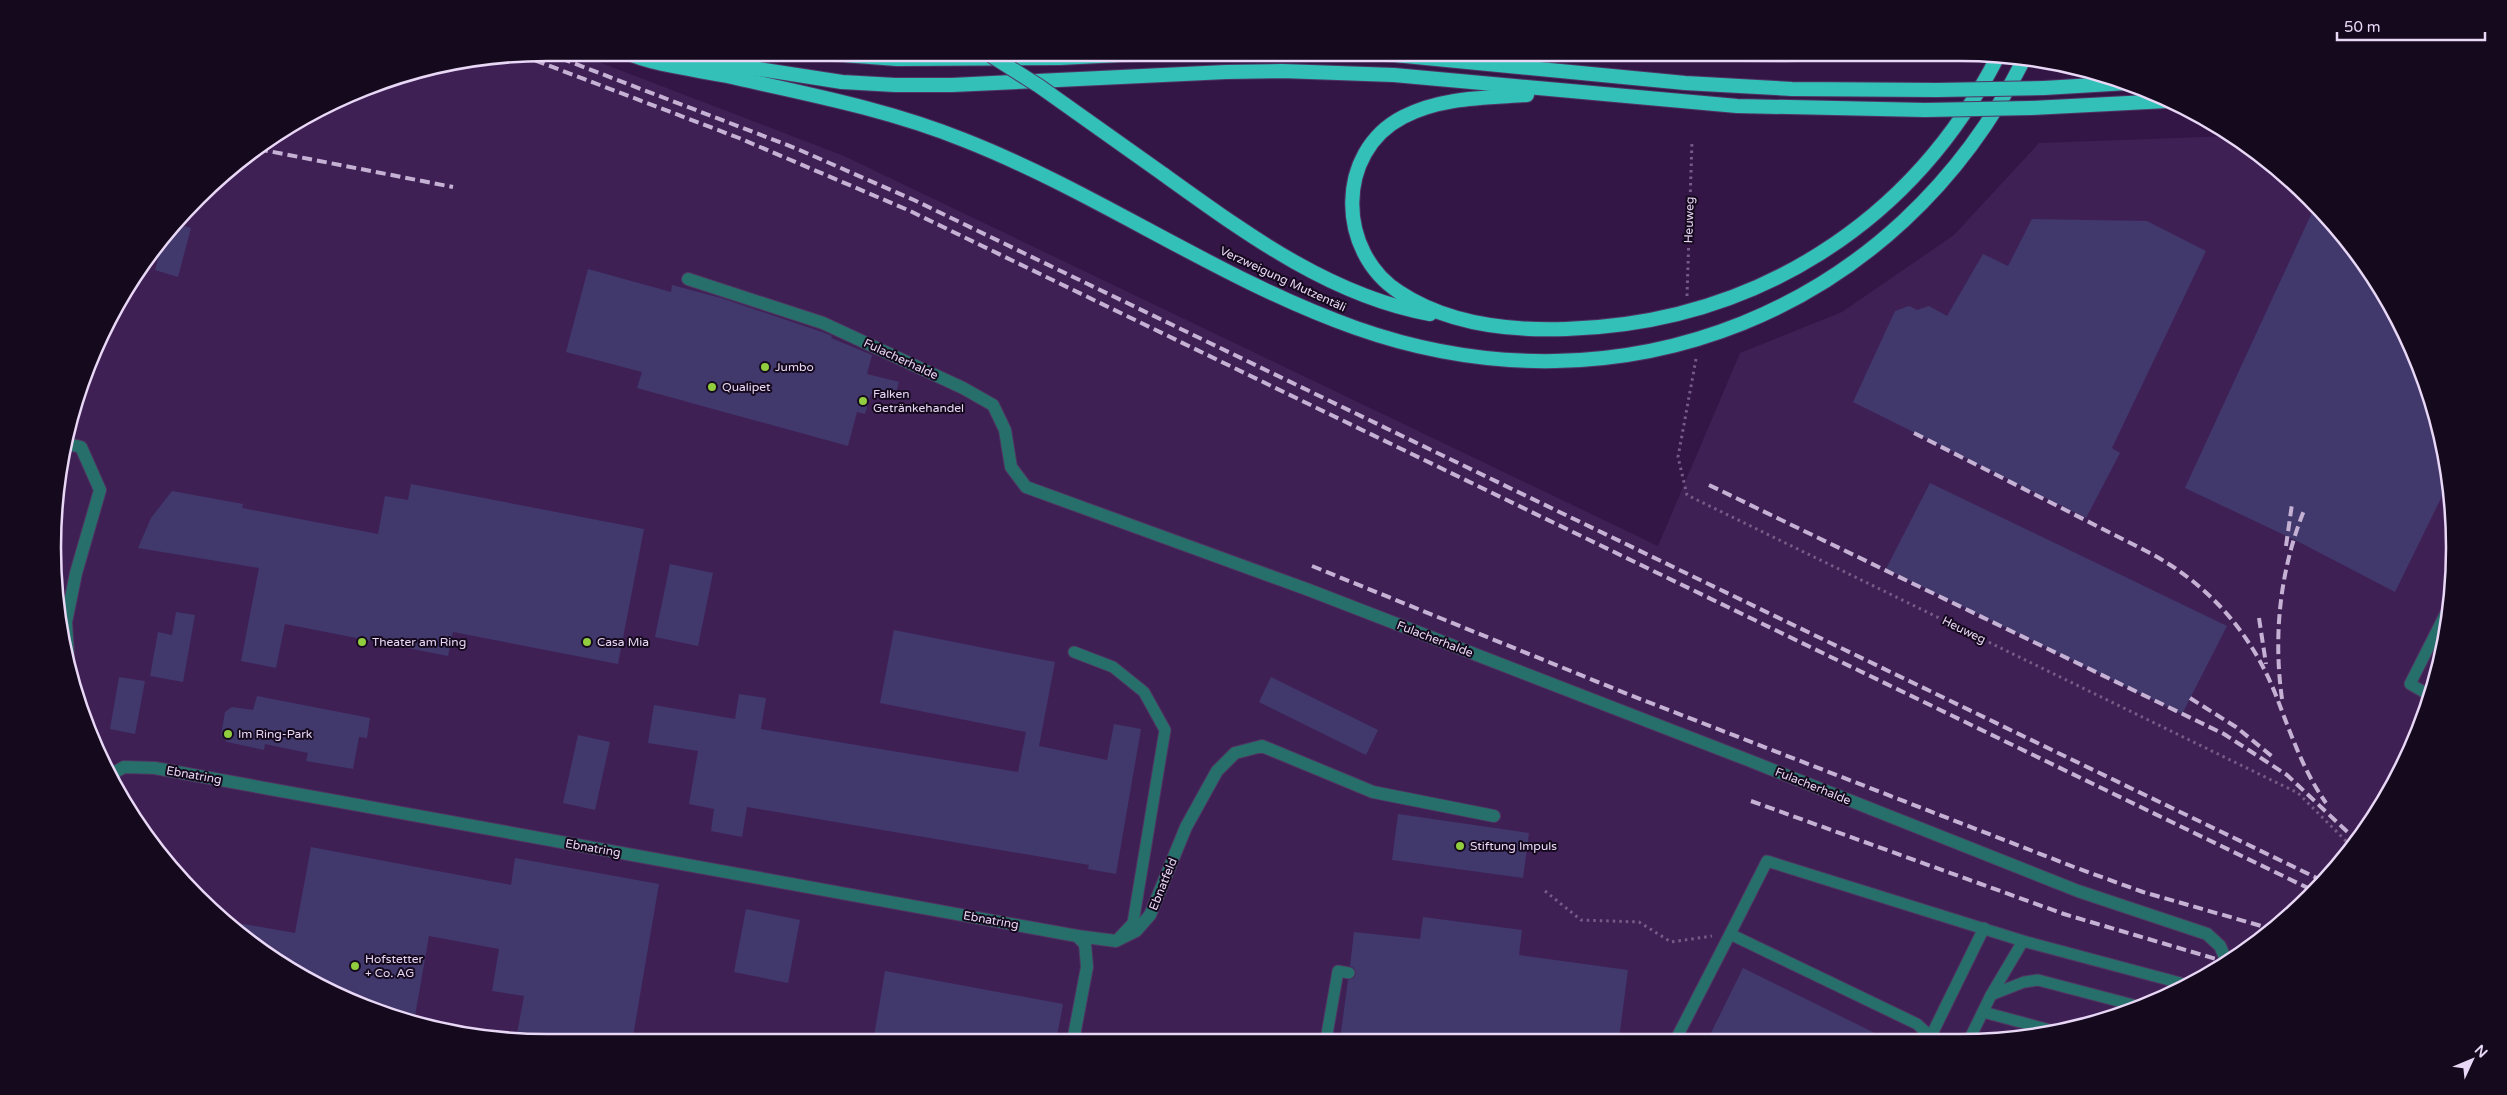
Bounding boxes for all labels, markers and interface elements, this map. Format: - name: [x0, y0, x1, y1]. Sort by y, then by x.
- scale bar: [2337, 10, 2484, 42]
- text: 50 m: [2344, 18, 2381, 36]
- street label: Heuweg: [1681, 196, 1697, 244]
- street label: Verzweigung Mutzentäli: [1218, 244, 1348, 314]
- street label: Fulacherhalde: [862, 336, 941, 382]
- place label: Jumbo: [775, 360, 814, 374]
- marker: Jumbo: [759, 361, 771, 373]
- place label: Qualipet: [722, 380, 771, 394]
- marker: Qualipet: [706, 381, 718, 393]
- place label: Falken Getränkehandel: [873, 387, 964, 415]
- marker: Falken Getränkehandel: [857, 395, 869, 407]
- street label: Heuweg: [1940, 613, 1988, 647]
- street label: Fulacherhalde: [1395, 618, 1475, 660]
- place label: Theater am Ring: [372, 635, 466, 649]
- place label: Casa Mia: [597, 635, 649, 649]
- marker: Theater am Ring: [356, 636, 368, 648]
- marker: Casa Mia: [581, 636, 593, 648]
- place label: Im Ring-Park: [238, 727, 313, 741]
- marker: Im Ring-Park: [222, 728, 234, 740]
- street label: Ebnatring: [165, 763, 223, 787]
- street label: Fulacherhalde: [1773, 764, 1853, 808]
- street label: Ebnatring: [564, 836, 622, 860]
- place label: Stiftung Impuls: [1470, 839, 1557, 853]
- marker: Stiftung Impuls: [1454, 840, 1466, 852]
- street label: Ebnatfeld: [1146, 856, 1180, 912]
- street label: Ebnatring: [962, 908, 1020, 932]
- place label: Hofstetter + Co. AG: [365, 952, 424, 980]
- marker: Hofstetter + Co. AG: [349, 960, 361, 972]
- north arrow: [2447, 1035, 2497, 1085]
- text: N: [2471, 1041, 2491, 1061]

